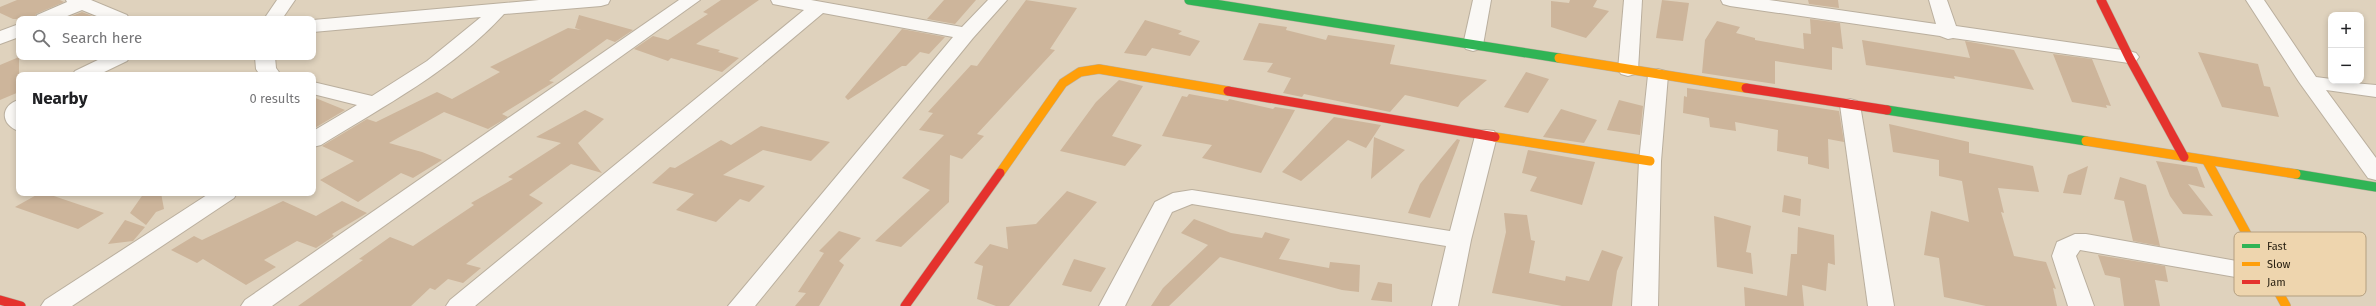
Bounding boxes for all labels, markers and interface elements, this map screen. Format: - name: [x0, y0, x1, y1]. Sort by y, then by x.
- map controls: [2328, 12, 2364, 84]
- button: +: [2328, 12, 2364, 48]
- search box: [16, 16, 316, 60]
- icon: search: [30, 27, 52, 49]
- text: Search here: [62, 29, 142, 47]
- button: −: [2328, 48, 2364, 84]
- text: Nearby: [32, 88, 87, 109]
- text: 0 results: [249, 91, 300, 106]
- legend: [2234, 232, 2366, 296]
- text: Fast: [2267, 240, 2287, 253]
- text: Slow: [2267, 258, 2291, 271]
- text: Jam: [2267, 276, 2286, 289]

